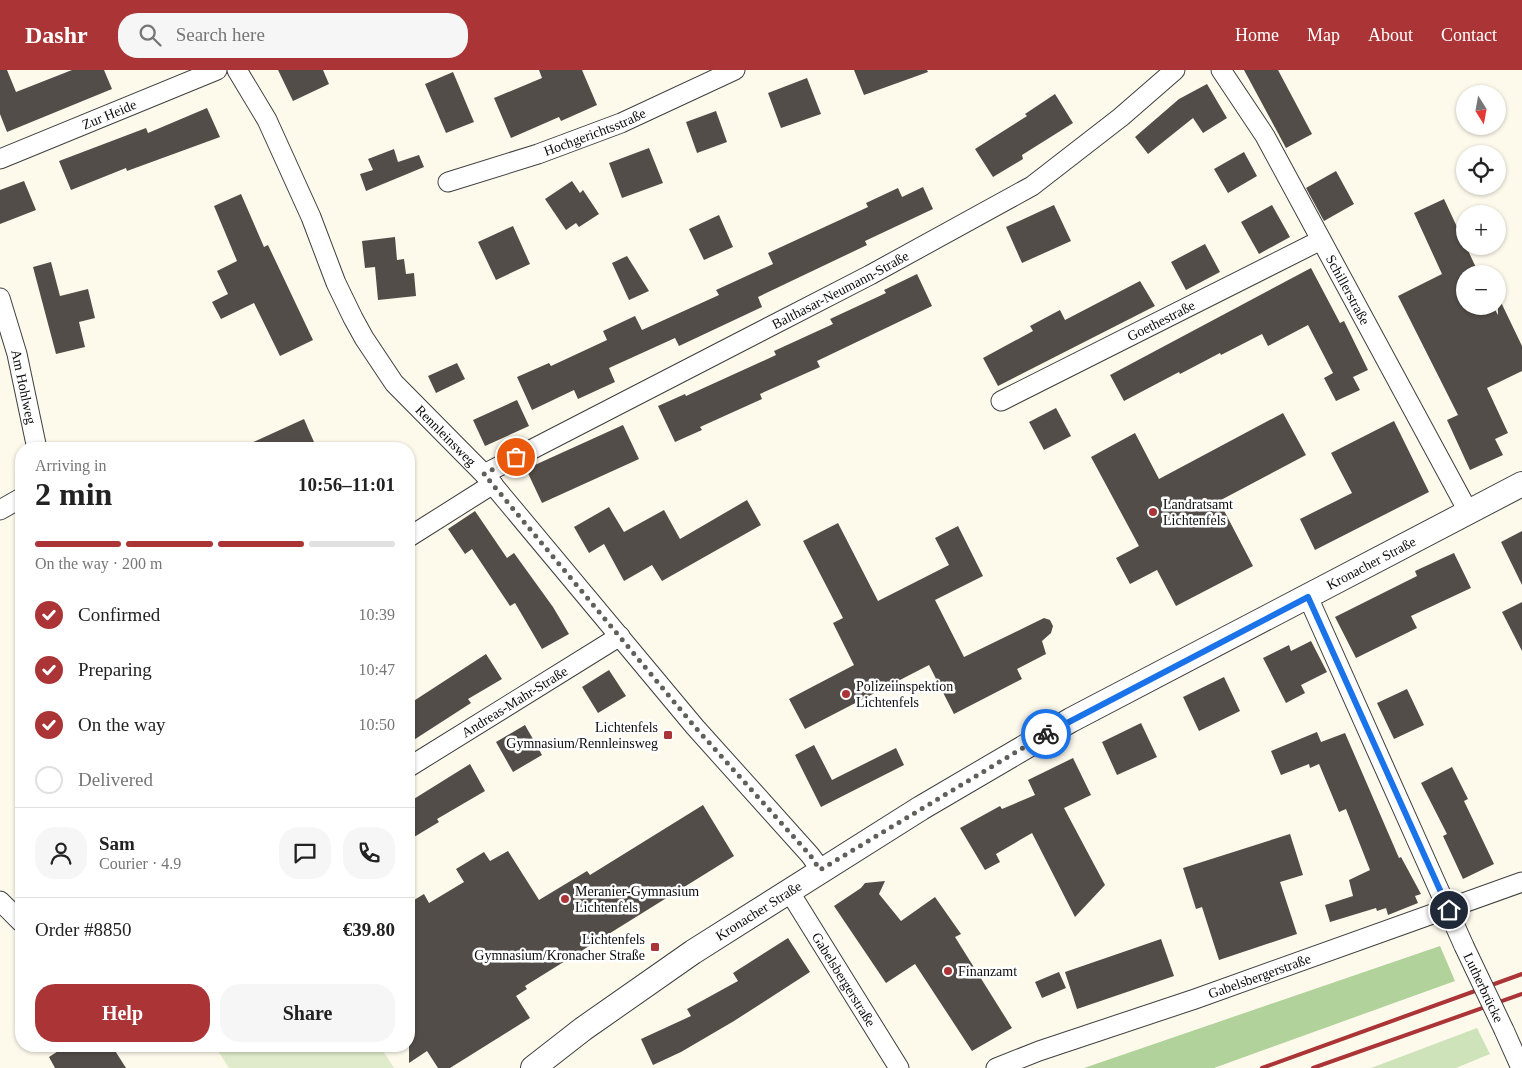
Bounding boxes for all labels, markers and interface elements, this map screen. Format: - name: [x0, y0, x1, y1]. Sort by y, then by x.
- search box: [118, 13, 468, 58]
- icon: search: [136, 21, 164, 49]
- text: Dashr: [25, 22, 88, 48]
- text: Search here: [176, 24, 265, 45]
- text: Home: [1235, 25, 1279, 45]
- text: Map: [1307, 25, 1340, 45]
- text: About: [1368, 25, 1413, 45]
- text: Contact: [1441, 25, 1497, 45]
- north arrow: [1456, 85, 1506, 135]
- map controls: [1456, 85, 1506, 315]
- street label: Zur Heide: [80, 97, 139, 132]
- street label: Hochgerichtsstraße: [542, 106, 648, 159]
- button: locate: [1456, 145, 1506, 195]
- button: +: [1456, 205, 1506, 255]
- street label: Balthasar-Neumann-Straße: [770, 248, 911, 332]
- street label: Schillerstraße: [1323, 252, 1373, 327]
- button: −: [1456, 265, 1506, 315]
- street label: Goethestraße: [1125, 298, 1198, 344]
- street label: Am Hohlweg: [8, 348, 39, 426]
- street label: Rennleinsweg: [412, 402, 479, 469]
- pin: [495, 436, 537, 478]
- icon: bag: [502, 443, 530, 471]
- text: Arriving in: [35, 457, 107, 474]
- text: 10:56–11:01: [298, 474, 395, 495]
- text: 2 min: [35, 476, 112, 512]
- place label: Landratsamt Lichtenfels: [1163, 497, 1233, 528]
- marker: Landratsamt Lichtenfels: [1147, 506, 1159, 518]
- street label: Kronacher Straße: [1324, 534, 1418, 593]
- text: On the way · 200 m: [35, 555, 163, 572]
- icon: check: [35, 601, 63, 629]
- text: Confirmed: [78, 604, 160, 625]
- text: 10:39: [359, 606, 395, 623]
- icon: check: [35, 656, 63, 684]
- text: Preparing: [78, 659, 152, 680]
- text: 10:47: [359, 661, 395, 678]
- street label: Andreas-Mahr-Straße: [459, 664, 570, 741]
- place label: Polizeiinspektion Lichtenfels: [856, 679, 953, 710]
- marker: Polizeiinspektion Lichtenfels: [840, 688, 852, 700]
- courier: [1021, 709, 1071, 759]
- icon: check: [35, 711, 63, 739]
- text: On the way: [78, 714, 166, 735]
- text: 10:50: [359, 716, 395, 733]
- place label: Lichtenfels Gymnasium/Rennleinsweg: [506, 720, 658, 751]
- icon: bike: [1032, 720, 1060, 748]
- marker: Lichtenfels Gymnasium/Rennleinsweg: [662, 729, 674, 741]
- text: Delivered: [78, 769, 153, 790]
- button: person: [35, 827, 87, 879]
- button: chat: [279, 827, 331, 879]
- button: phone: [343, 827, 395, 879]
- text: Sam: [99, 833, 135, 854]
- text: Courier · 4.9: [99, 855, 181, 872]
- street label: Kronacher Straße: [713, 879, 804, 944]
- place label: Meranier-Gymnasium Lichtenfels: [575, 884, 699, 915]
- pin: [1428, 889, 1470, 931]
- marker: Meranier-Gymnasium Lichtenfels: [559, 893, 571, 905]
- icon: home: [1435, 896, 1463, 924]
- text: Order #8850: [35, 919, 132, 940]
- text: €39.80: [343, 919, 395, 940]
- street label: Gabelsbergerstraße: [809, 930, 878, 1029]
- place label: Lichtenfels Gymnasium/Kronacher Straße: [474, 932, 645, 963]
- marker: Lichtenfels Gymnasium/Kronacher Straße: [649, 941, 661, 953]
- street label: Lutherbrücke: [1460, 950, 1506, 1025]
- street label: Gabelsbergerstraße: [1206, 951, 1313, 1002]
- place label: Finanzamt: [958, 964, 1017, 979]
- marker: Finanzamt: [942, 965, 954, 977]
- button: Help: [35, 984, 210, 1042]
- button: Share: [220, 984, 395, 1042]

